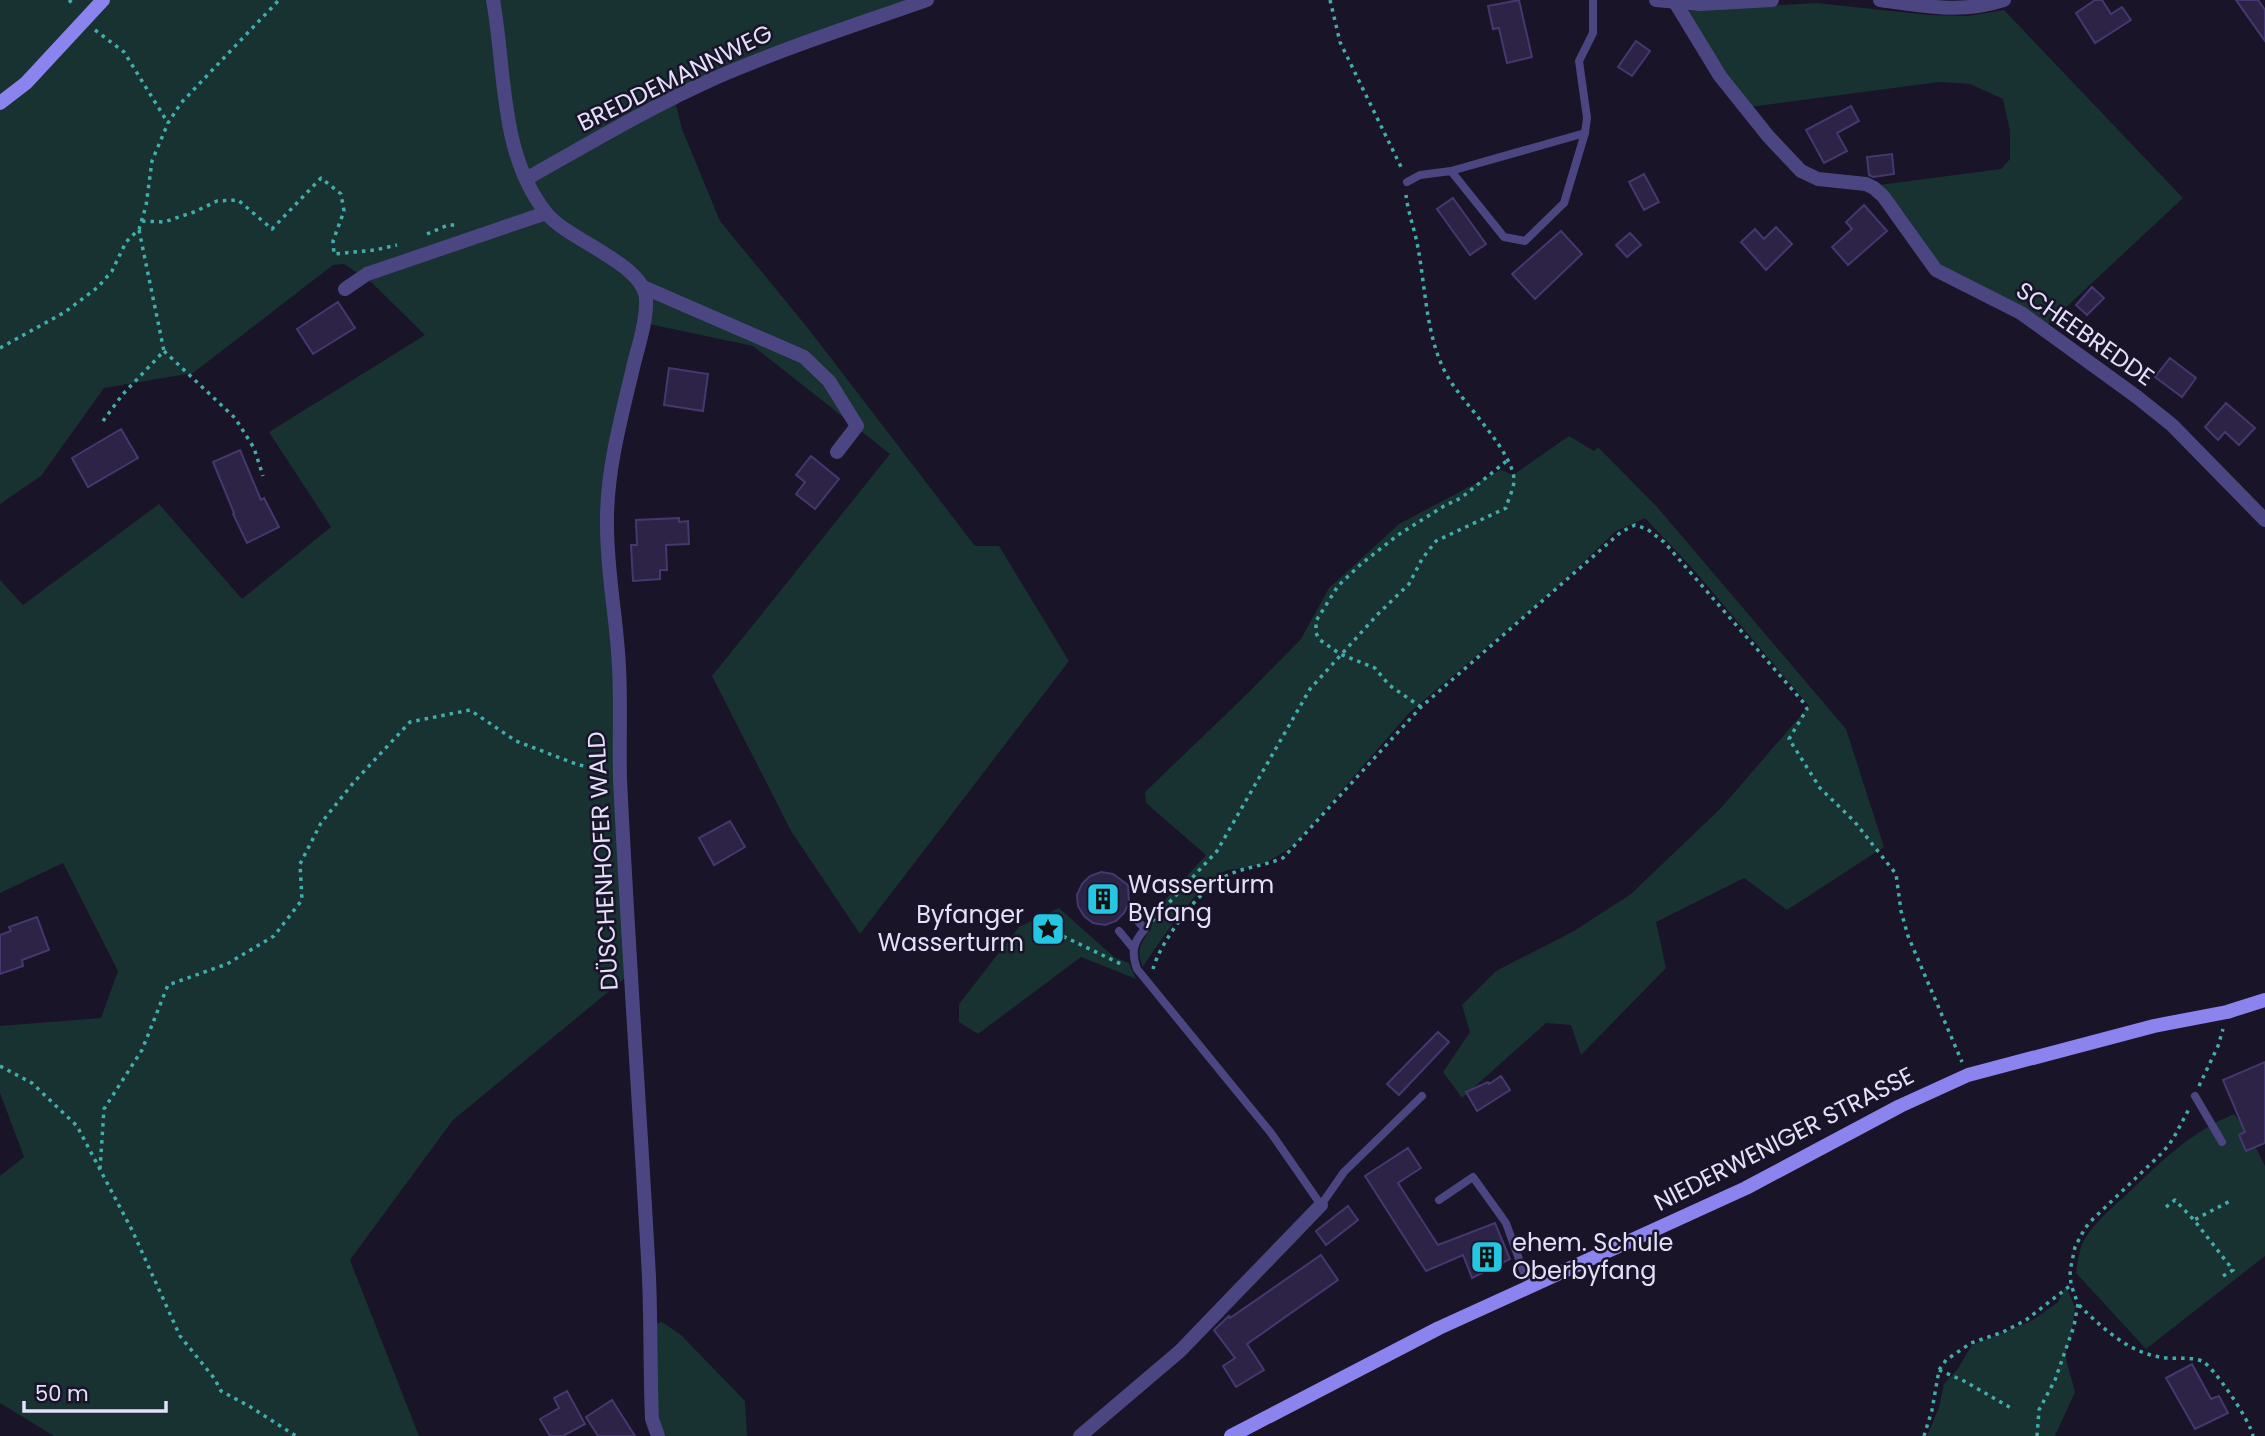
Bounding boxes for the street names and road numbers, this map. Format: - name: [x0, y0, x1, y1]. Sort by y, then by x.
- street label: BREDDEMANNWEG: [572, 16, 778, 139]
- street label: SCHEEBREDDE: [2010, 274, 2161, 393]
- street label: DÜSCHENHOFER WALD: [579, 731, 626, 991]
- street label: NIEDERWENIGER STRASSE: [1648, 1059, 1919, 1219]

